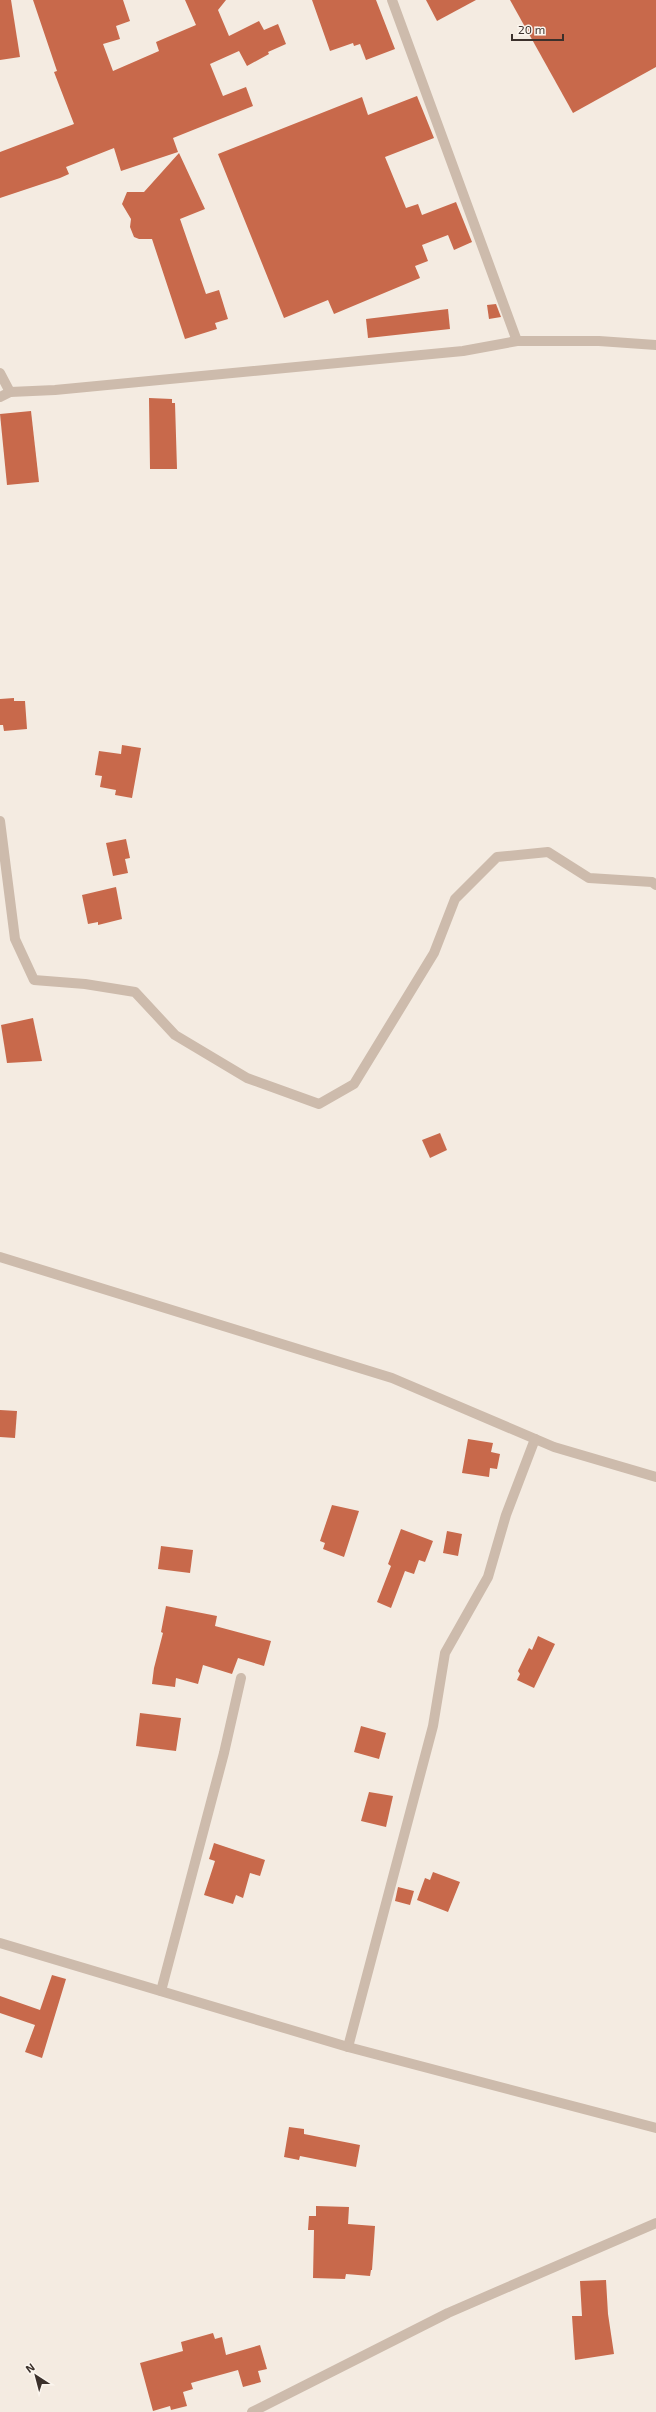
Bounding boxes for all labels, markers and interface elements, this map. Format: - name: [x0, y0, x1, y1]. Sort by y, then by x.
- scale bar: [512, 16, 563, 42]
- text: 20 m: [518, 22, 545, 36]
- north arrow: [16, 2356, 56, 2396]
- text: N: [23, 2360, 37, 2375]

